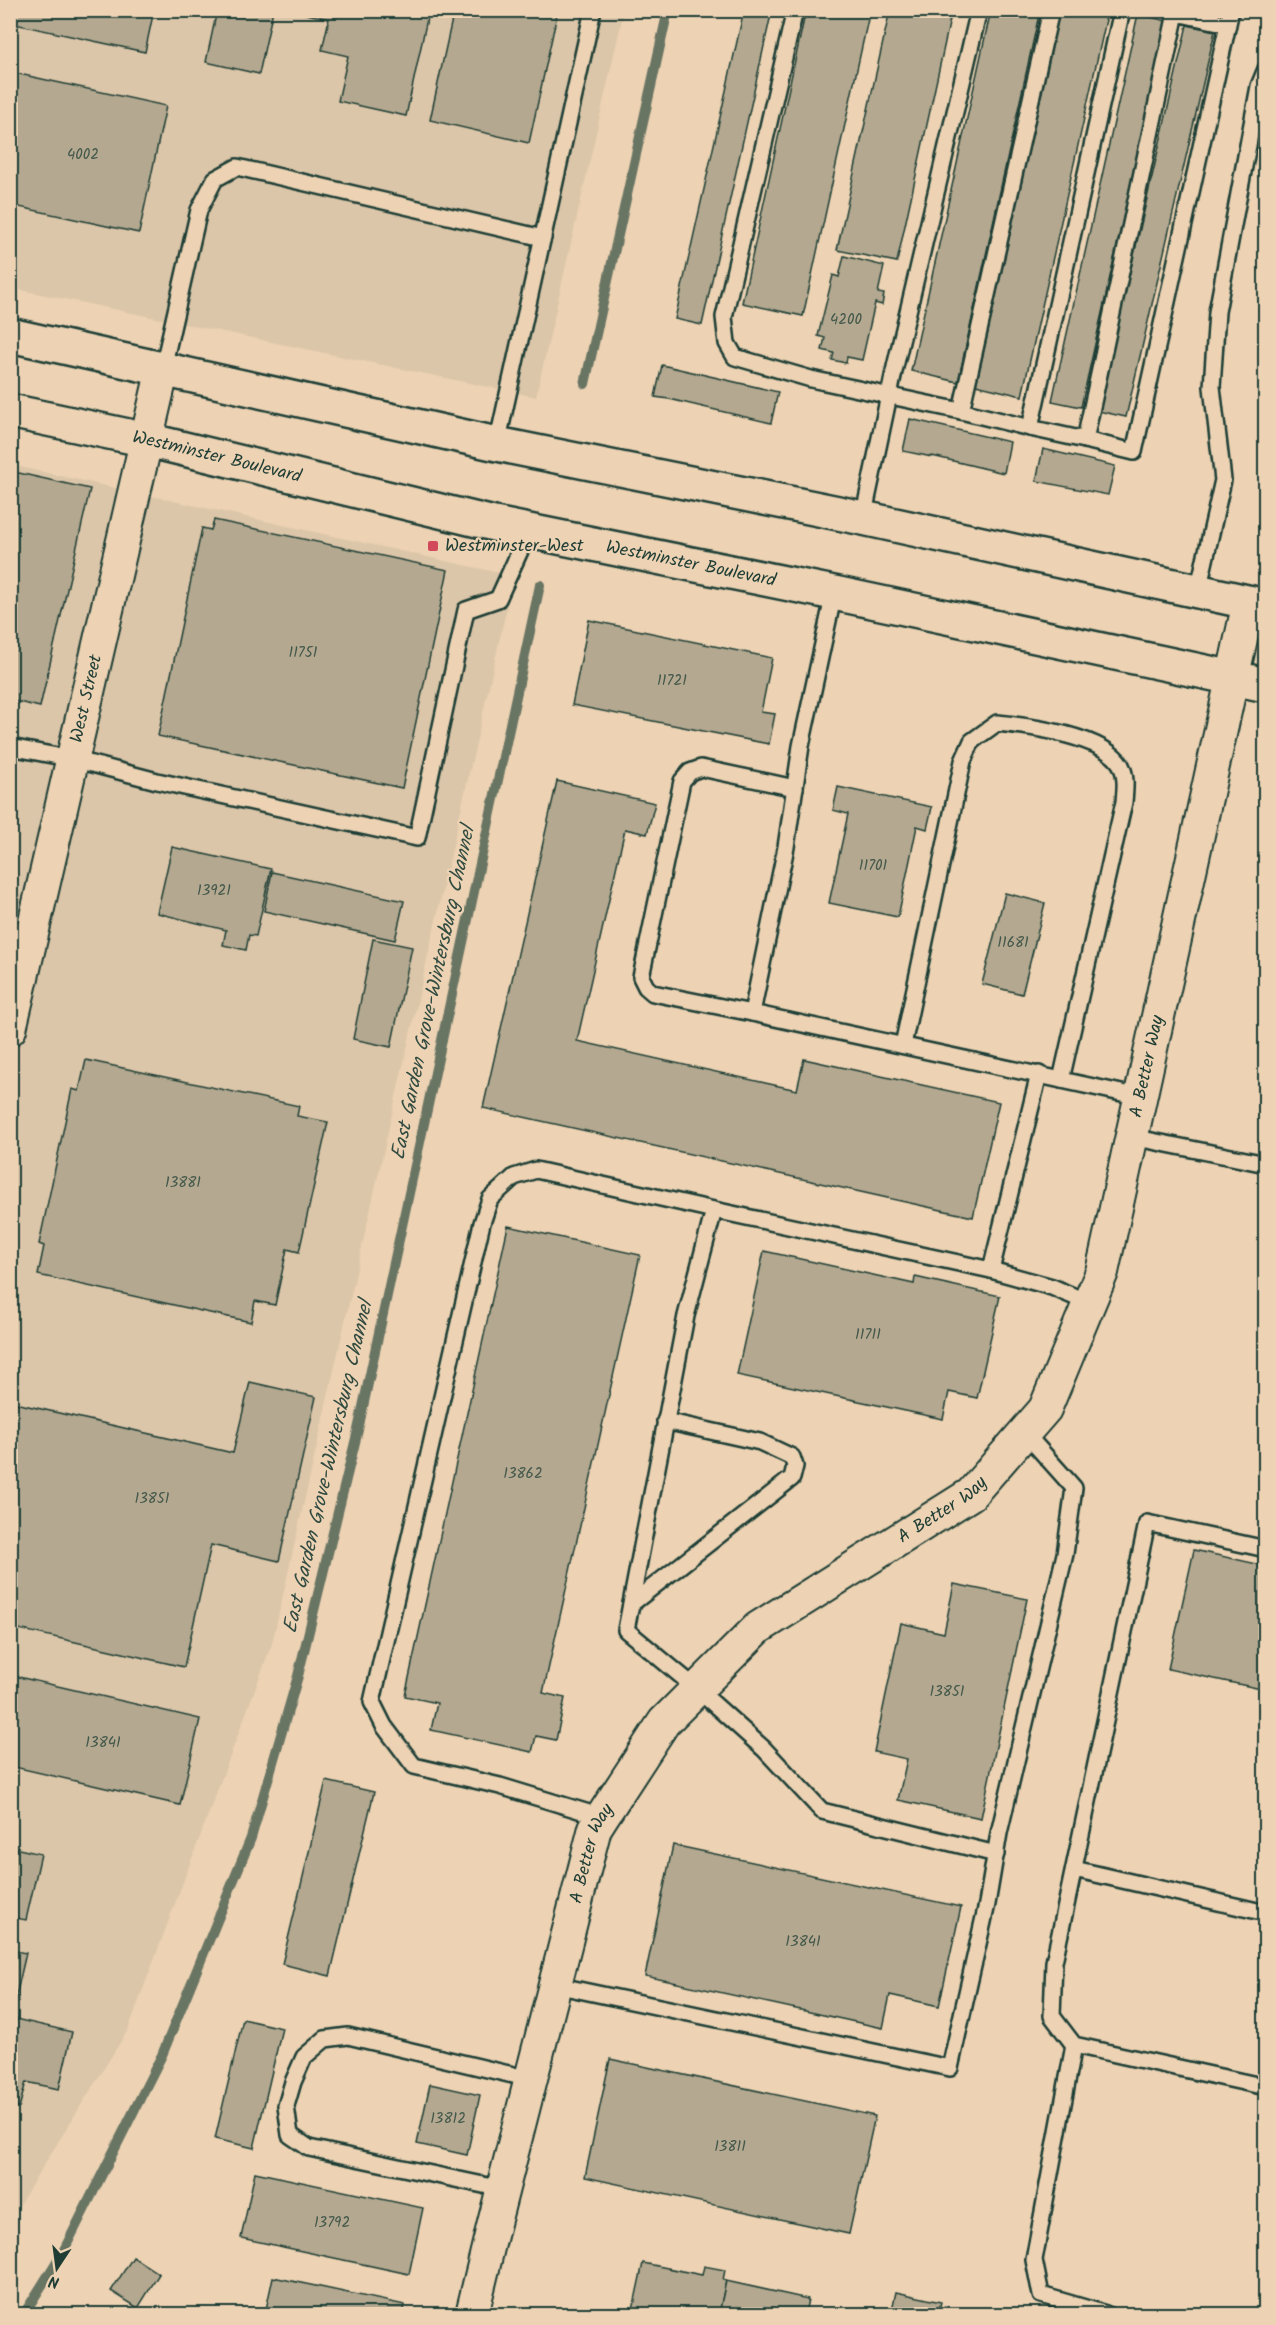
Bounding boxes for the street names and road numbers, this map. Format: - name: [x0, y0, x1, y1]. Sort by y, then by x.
- street label: Westminster Boulevard: [130, 423, 305, 492]
- street label: Westminster Boulevard: [603, 533, 780, 596]
- street label: West Street: [62, 651, 111, 746]
- street label: A Better Way: [1122, 1012, 1173, 1120]
- street label: A Better Way: [892, 1469, 995, 1551]
- street label: A Better Way: [562, 1797, 622, 1906]

